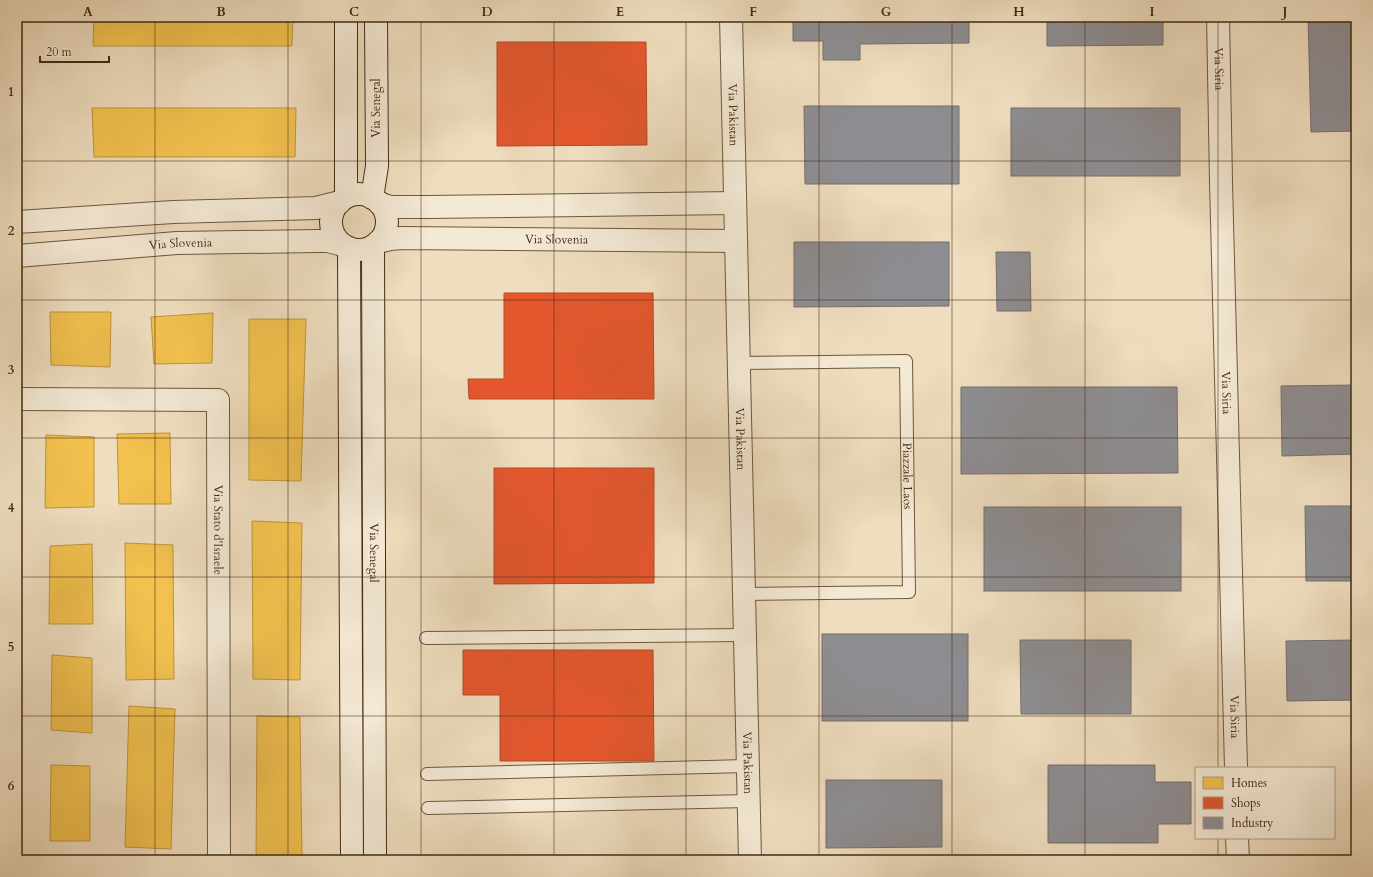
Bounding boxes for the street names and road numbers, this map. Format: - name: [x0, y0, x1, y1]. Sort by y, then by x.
- street label: Via Siria: [1211, 47, 1227, 91]
- street label: Via Senegal: [368, 78, 384, 138]
- street label: Via Pakistan: [725, 84, 742, 147]
- street label: Via Slovenia: [525, 231, 589, 248]
- street label: Via Slovenia: [148, 234, 213, 253]
- street label: Via Siria: [1218, 371, 1235, 415]
- street label: Via Pakistan: [732, 407, 749, 471]
- street label: Piazzale Laos: [899, 443, 916, 509]
- street label: Via Stato d'Israele: [210, 485, 226, 575]
- street label: Via Senegal: [366, 523, 382, 583]
- street label: Via Siria: [1226, 695, 1243, 739]
- street label: Via Pakistan: [739, 731, 757, 794]

